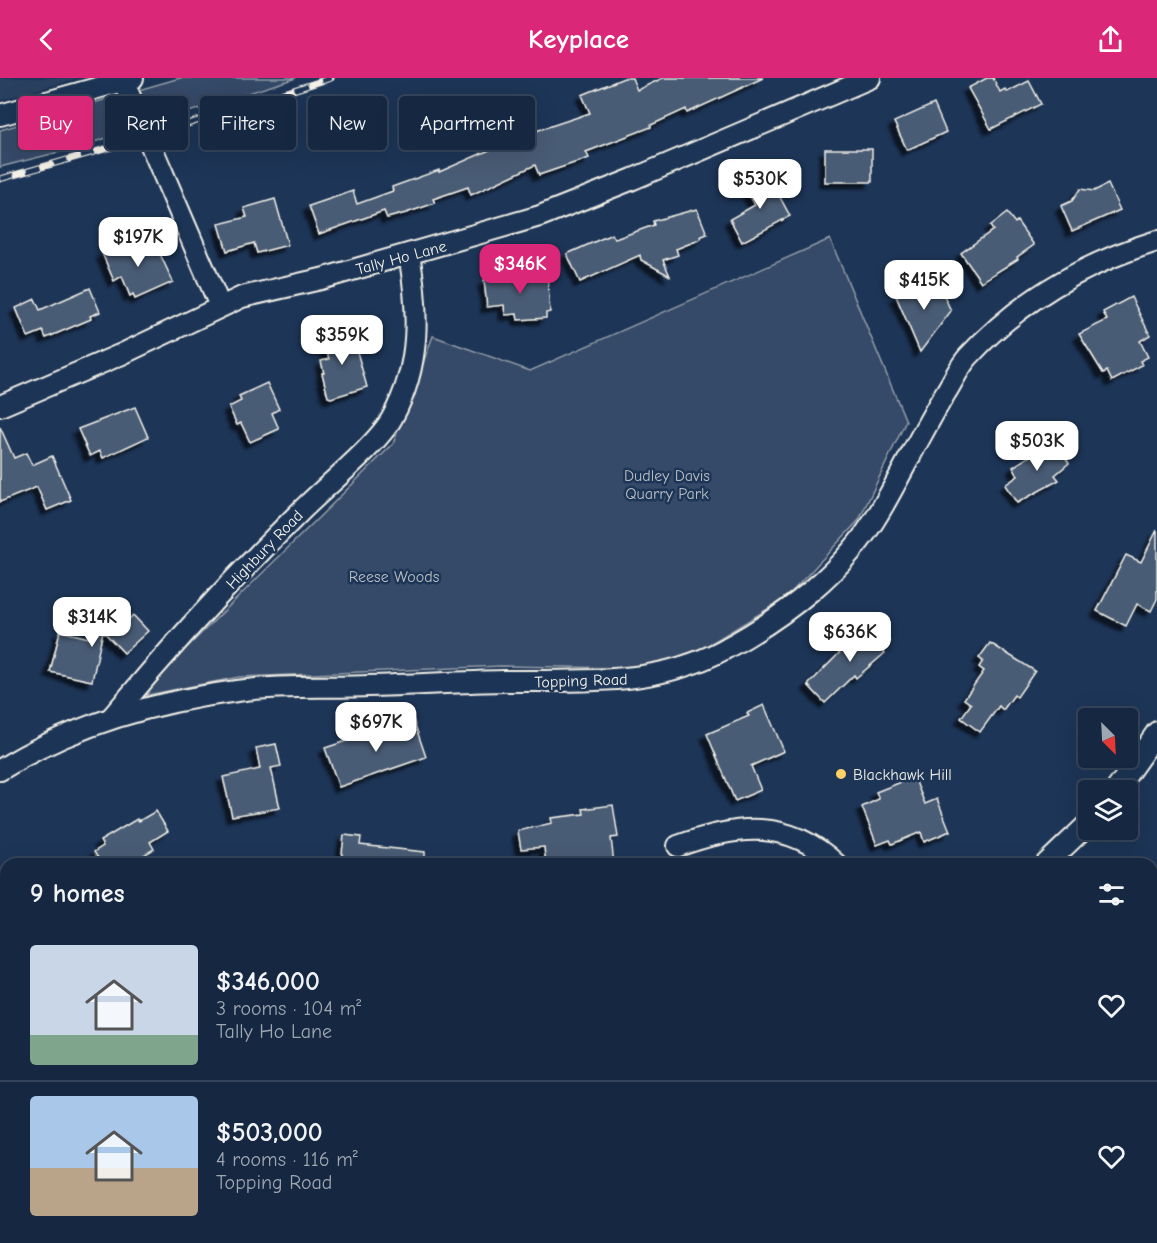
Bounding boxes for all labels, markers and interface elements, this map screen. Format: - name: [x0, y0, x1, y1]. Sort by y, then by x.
- icon: back: [30, 23, 63, 56]
- icon: share: [1094, 23, 1127, 56]
- text: Keyplace: [528, 24, 629, 55]
- chip: Buy: [18, 96, 93, 150]
- chip: Rent: [105, 96, 188, 150]
- chip: Filters: [200, 96, 296, 150]
- chip: New: [308, 96, 387, 150]
- chip: Apartment: [399, 96, 535, 150]
- pin: $530K: [718, 159, 802, 210]
- text: $530K: [732, 167, 788, 190]
- pin: $197K: [96, 217, 180, 268]
- text: $197K: [113, 225, 163, 248]
- street label: Tally Ho Lane: [354, 237, 448, 279]
- pin: $346K: [478, 244, 562, 295]
- text: $346K: [494, 252, 547, 275]
- pin: $415K: [882, 260, 966, 311]
- text: $415K: [898, 268, 950, 291]
- pin: $359K: [300, 315, 384, 366]
- text: $359K: [315, 323, 369, 346]
- pin: $503K: [995, 421, 1079, 472]
- text: $503K: [1009, 429, 1065, 452]
- park label: Dudley Davis Quarry Park: [624, 467, 710, 503]
- street label: Highbury Road: [223, 507, 307, 593]
- park label: Reese Woods: [349, 568, 440, 586]
- pin: $314K: [50, 597, 134, 648]
- text: $314K: [67, 605, 117, 628]
- pin: $636K: [808, 612, 892, 663]
- text: $636K: [823, 620, 877, 643]
- street label: Topping Road: [534, 670, 628, 692]
- pin: $697K: [334, 702, 418, 753]
- north arrow: [1078, 708, 1138, 768]
- map controls: [1078, 708, 1138, 840]
- text: $697K: [349, 710, 403, 733]
- place label: Blackhawk Hill: [853, 766, 952, 784]
- marker: Blackhawk Hill: [834, 767, 848, 781]
- button: layers: [1078, 780, 1138, 840]
- icon: filters: [1095, 878, 1128, 911]
- text: 9 homes: [30, 879, 125, 909]
- text: $346,000: [216, 967, 320, 997]
- icon: home: [78, 969, 150, 1041]
- icon: heart: [1095, 989, 1128, 1022]
- text: 3 rooms · 104 m²: [216, 997, 361, 1020]
- text: Tally Ho Lane: [216, 1020, 332, 1043]
- text: $503,000: [216, 1118, 323, 1148]
- icon: home: [78, 1120, 150, 1192]
- icon: heart: [1095, 1140, 1128, 1173]
- text: 4 rooms · 116 m²: [216, 1148, 358, 1171]
- text: Topping Road: [216, 1171, 332, 1194]

